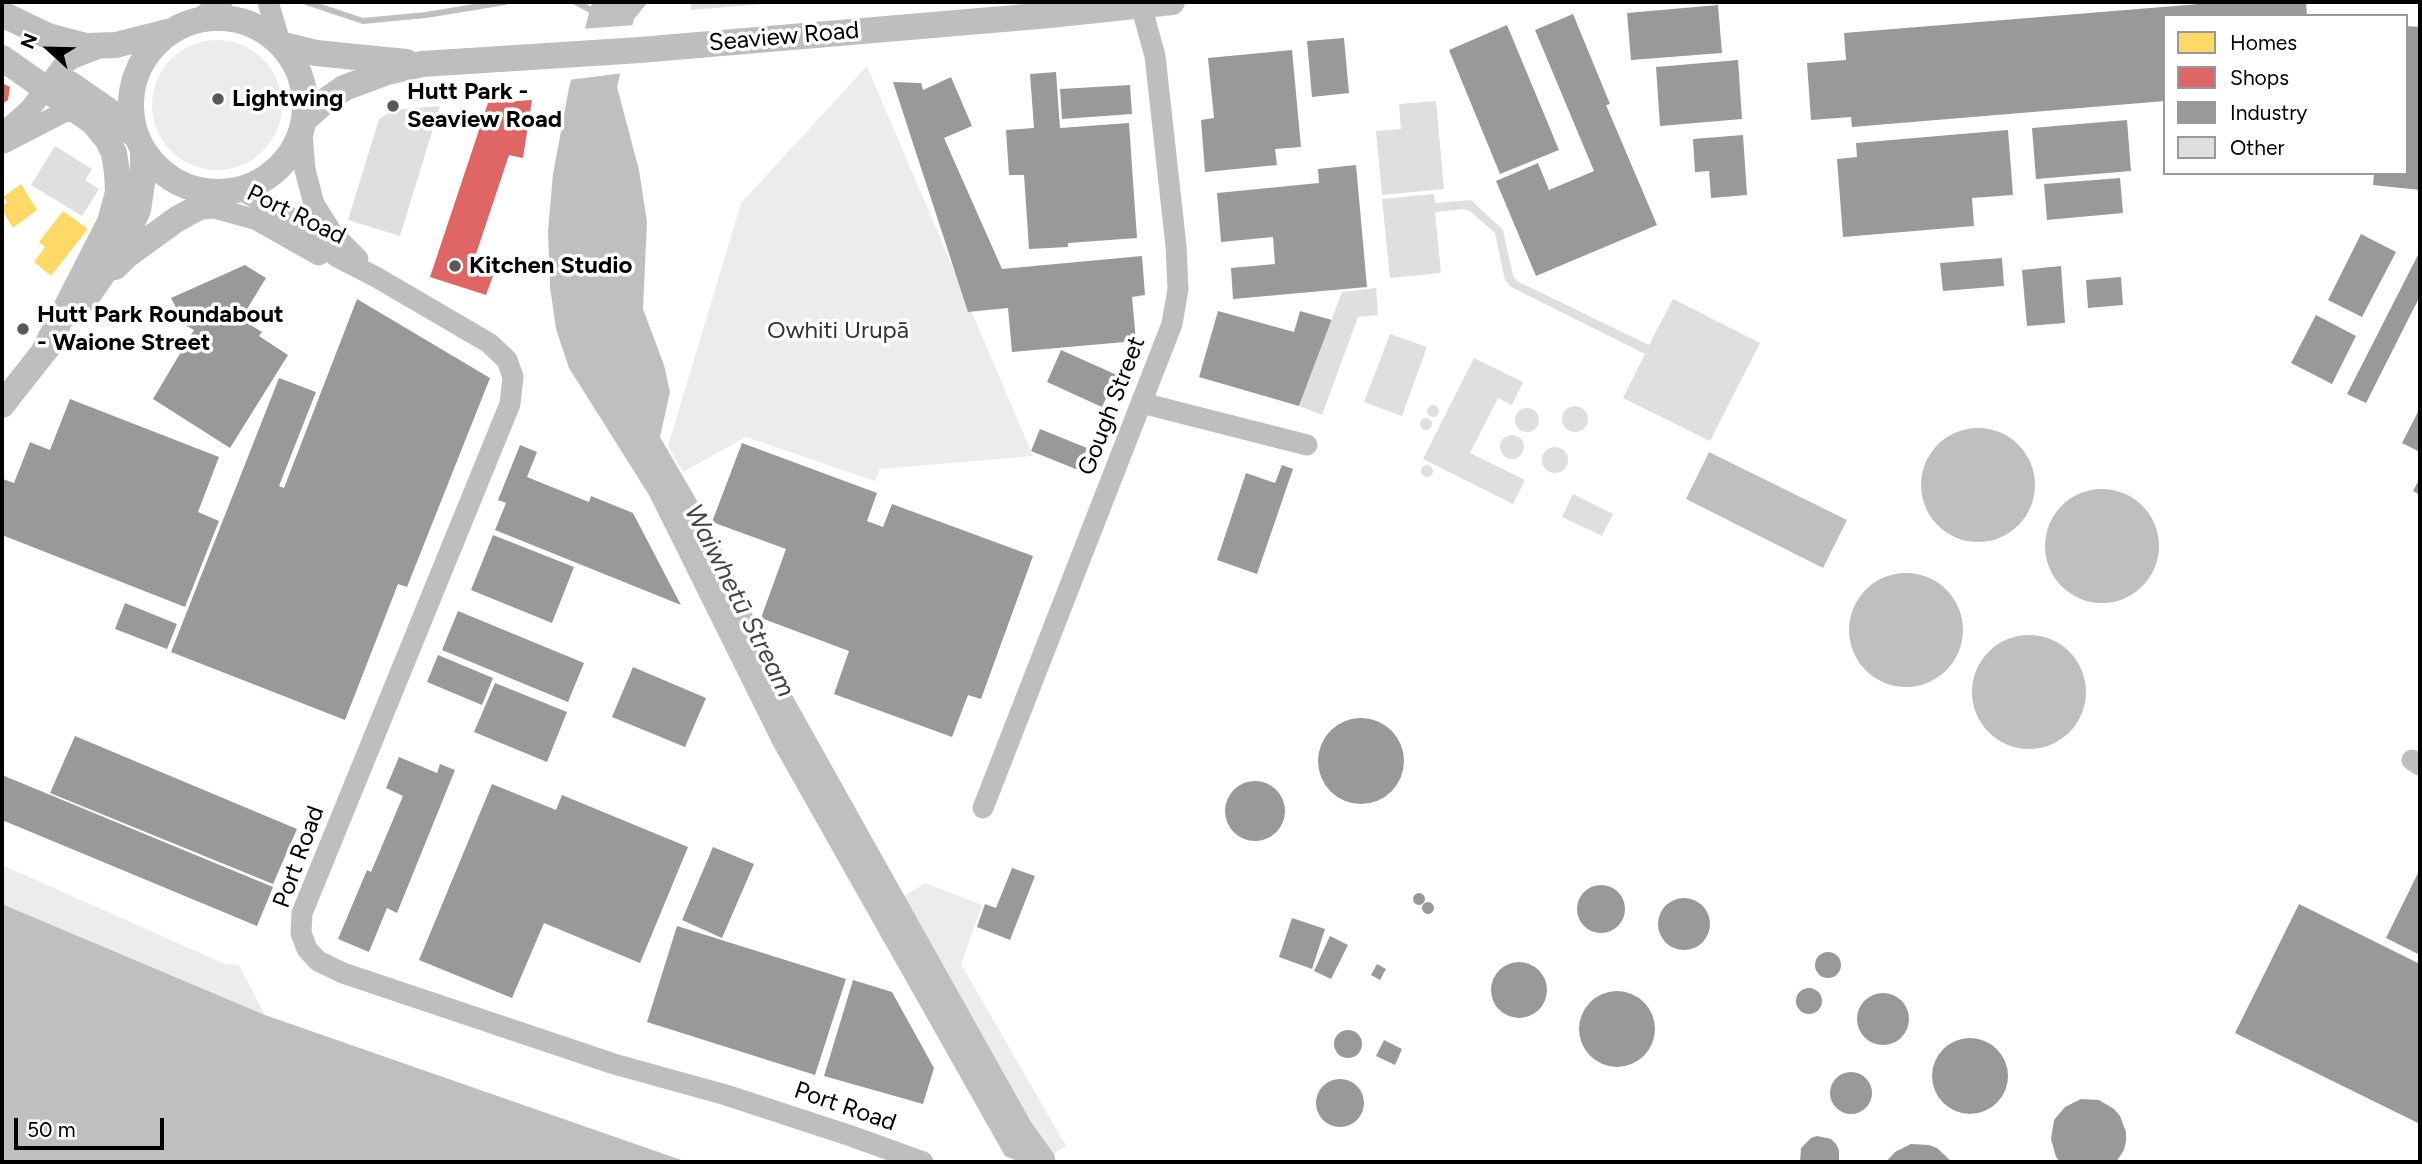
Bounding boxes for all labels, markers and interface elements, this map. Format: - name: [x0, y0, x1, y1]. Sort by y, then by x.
- north arrow: [14, 14, 84, 84]
- legend: [2163, 14, 2408, 175]
- street label: Seaview Road: [708, 16, 860, 58]
- text: N: [16, 30, 42, 52]
- text: Homes: [2230, 30, 2297, 55]
- text: Shops: [2230, 65, 2289, 90]
- place label: Hutt Park - Seaview Road: [407, 78, 562, 134]
- place label: Lightwing: [232, 85, 343, 113]
- marker: Lightwing: [210, 91, 226, 107]
- marker: Hutt Park - Seaview Road: [385, 98, 401, 114]
- text: Industry: [2230, 100, 2307, 125]
- text: Other: [2230, 135, 2285, 160]
- street label: Port Road: [242, 179, 350, 251]
- place label: Kitchen Studio: [469, 252, 632, 280]
- marker: Kitchen Studio: [447, 258, 463, 274]
- place label: Hutt Park Roundabout - Waione Street: [37, 301, 284, 357]
- park label: Owhiti Urupā: [767, 317, 909, 345]
- marker: Hutt Park Roundabout - Waione Street: [15, 321, 31, 337]
- street label: Gough Street: [1072, 333, 1152, 479]
- water label: Waiwhetū Stream: [677, 500, 801, 702]
- street label: Port Road: [267, 802, 331, 912]
- street label: Port Road: [790, 1076, 900, 1138]
- scale bar: [18, 1104, 168, 1148]
- text: 50 m: [27, 1117, 76, 1142]

